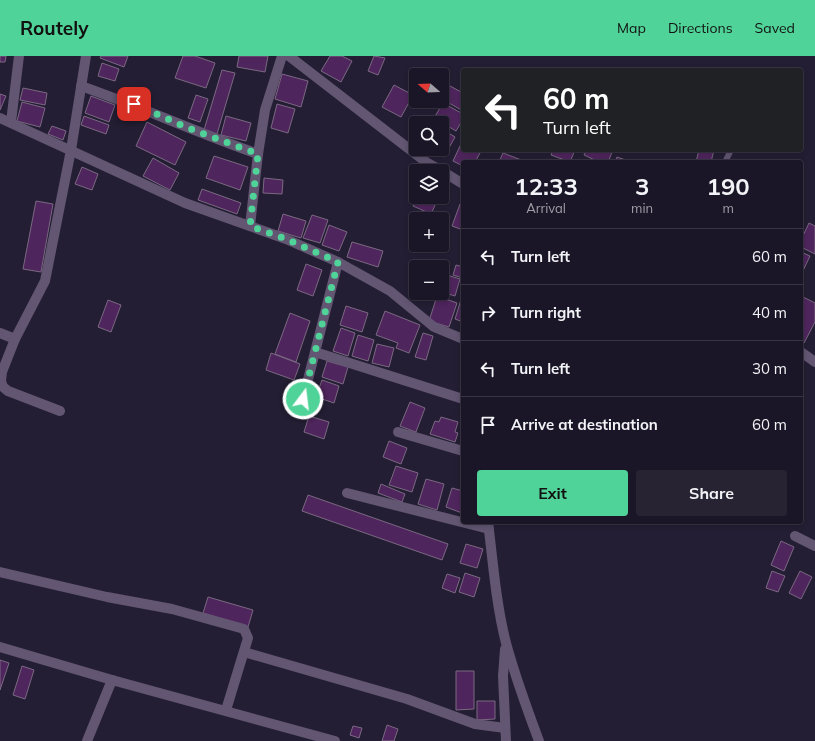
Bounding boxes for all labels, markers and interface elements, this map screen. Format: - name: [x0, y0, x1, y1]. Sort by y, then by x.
- text: Routely: [20, 16, 88, 40]
- text: Map: [617, 19, 646, 37]
- text: Directions: [668, 19, 733, 37]
- text: Saved: [755, 19, 795, 37]
- north arrow: [409, 68, 449, 108]
- map controls: [409, 68, 449, 300]
- text: 60 m: [543, 81, 609, 116]
- icon: left: [477, 84, 529, 136]
- pin: [117, 87, 151, 121]
- icon: arrive: [123, 93, 145, 115]
- button: search: [409, 116, 449, 156]
- text: Turn left: [543, 116, 611, 139]
- button: layers: [409, 164, 449, 204]
- text: 12:33: [514, 171, 578, 201]
- text: 3: [635, 171, 649, 201]
- text: 190: [707, 171, 750, 201]
- text: Arrival: [526, 200, 566, 216]
- text: min: [631, 200, 653, 216]
- text: m: [722, 200, 734, 216]
- button: +: [409, 212, 449, 252]
- icon: left: [477, 246, 499, 268]
- text: Turn left: [511, 247, 570, 266]
- text: 60 m: [752, 247, 787, 266]
- button: −: [409, 260, 449, 300]
- icon: right: [477, 302, 499, 324]
- text: Turn right: [511, 303, 581, 322]
- text: 40 m: [752, 303, 787, 322]
- icon: left: [477, 358, 499, 380]
- text: Turn left: [511, 359, 570, 378]
- text: 30 m: [752, 359, 787, 378]
- position arrow: [282, 378, 324, 420]
- icon: arrive: [477, 414, 499, 436]
- text: Arrive at destination: [511, 415, 658, 434]
- text: 60 m: [752, 415, 787, 434]
- button: Exit: [477, 470, 628, 516]
- button: Share: [636, 470, 787, 516]

